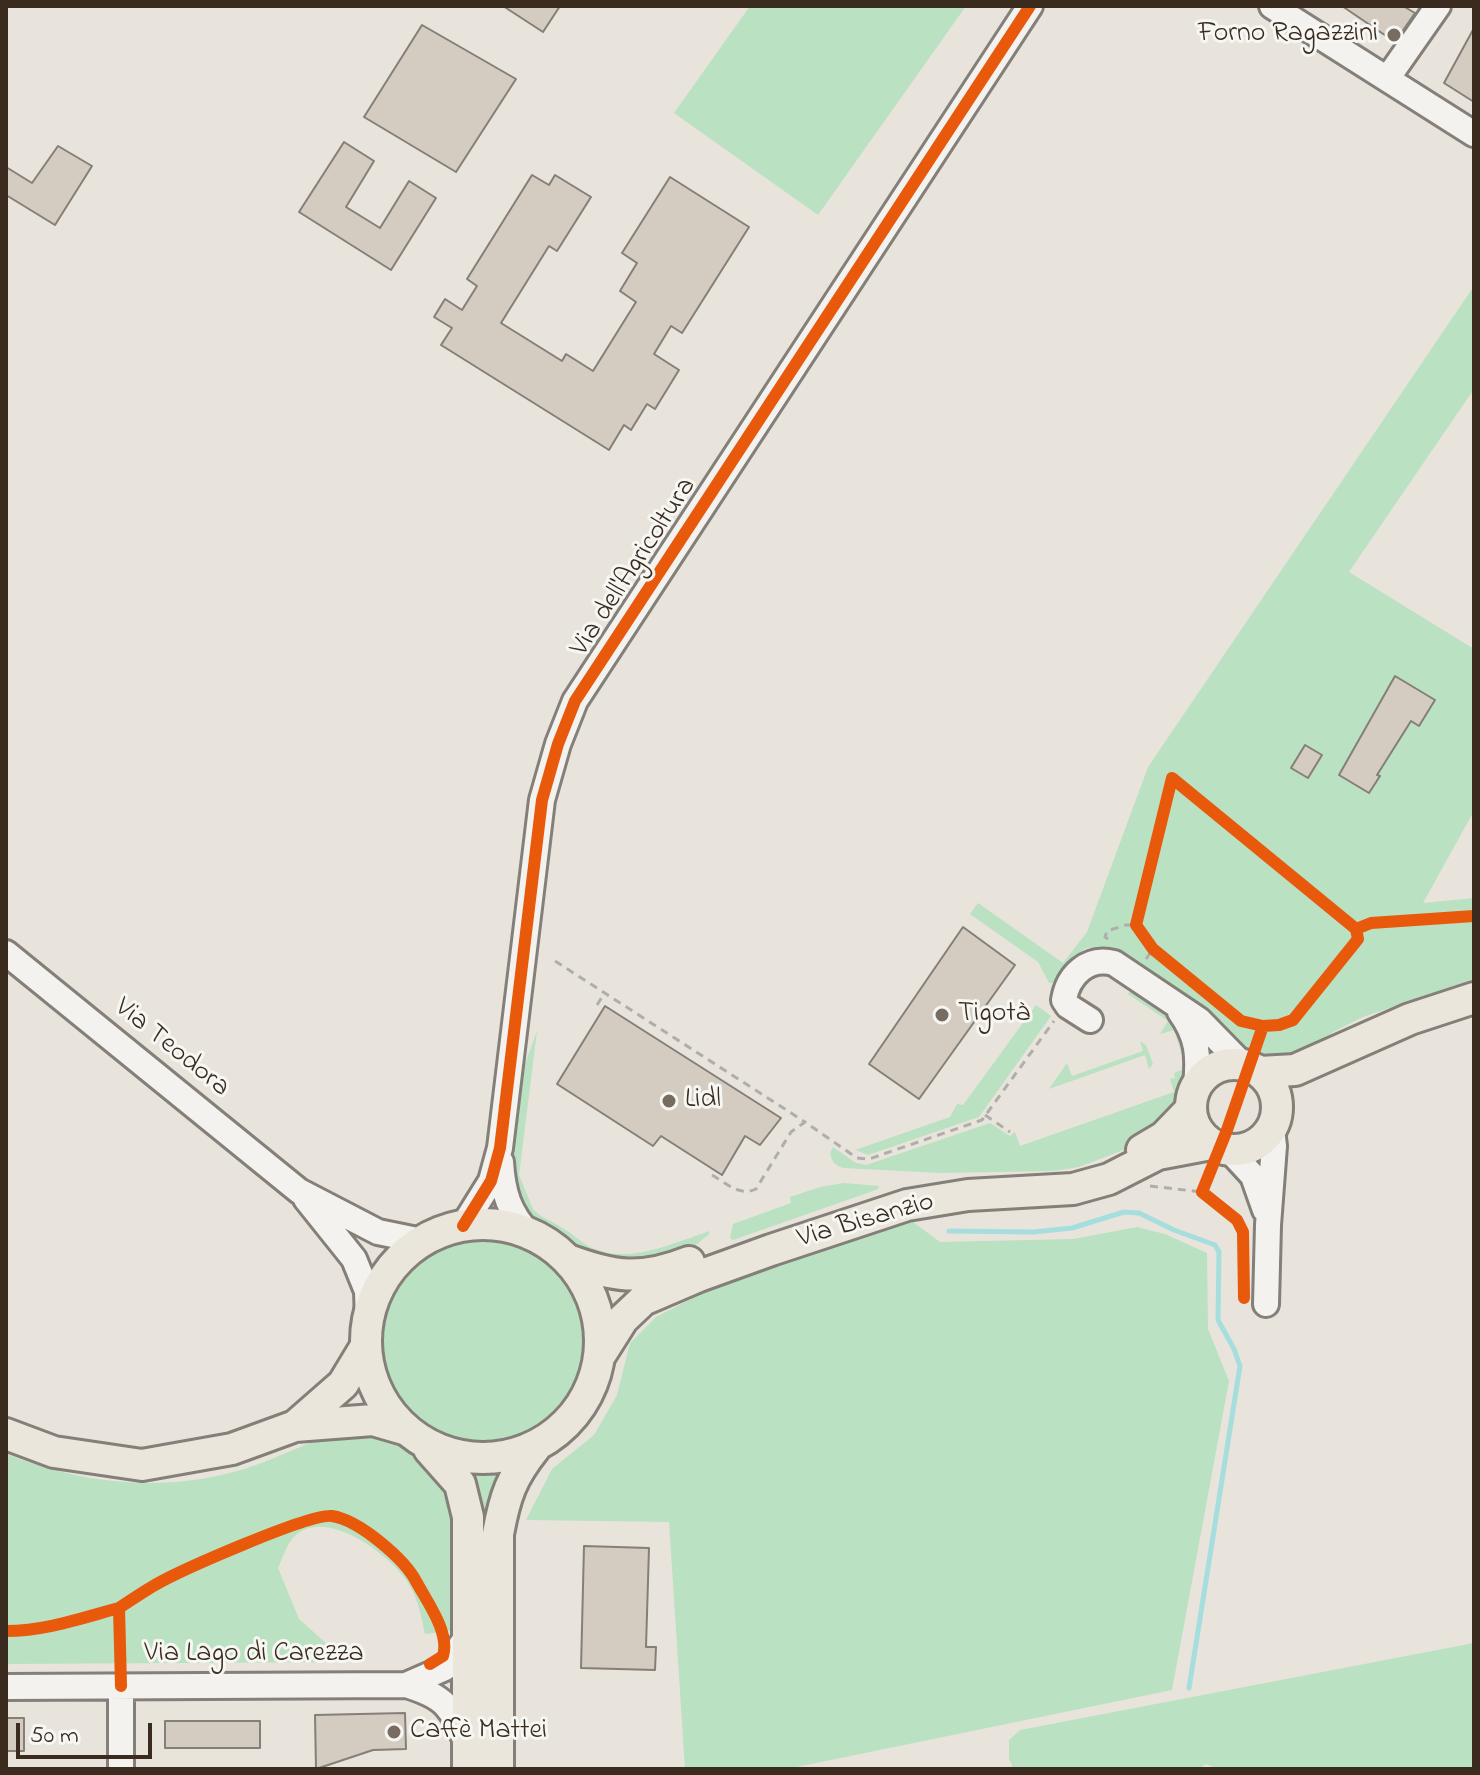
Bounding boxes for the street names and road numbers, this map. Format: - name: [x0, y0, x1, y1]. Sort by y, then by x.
- street label: Via dell'Agricoltura: [565, 473, 705, 663]
- street label: Via Teodora: [106, 992, 236, 1106]
- street label: Via Bisanzio: [794, 1187, 938, 1257]
- street label: Via Lago di Carezza: [144, 1638, 364, 1672]

